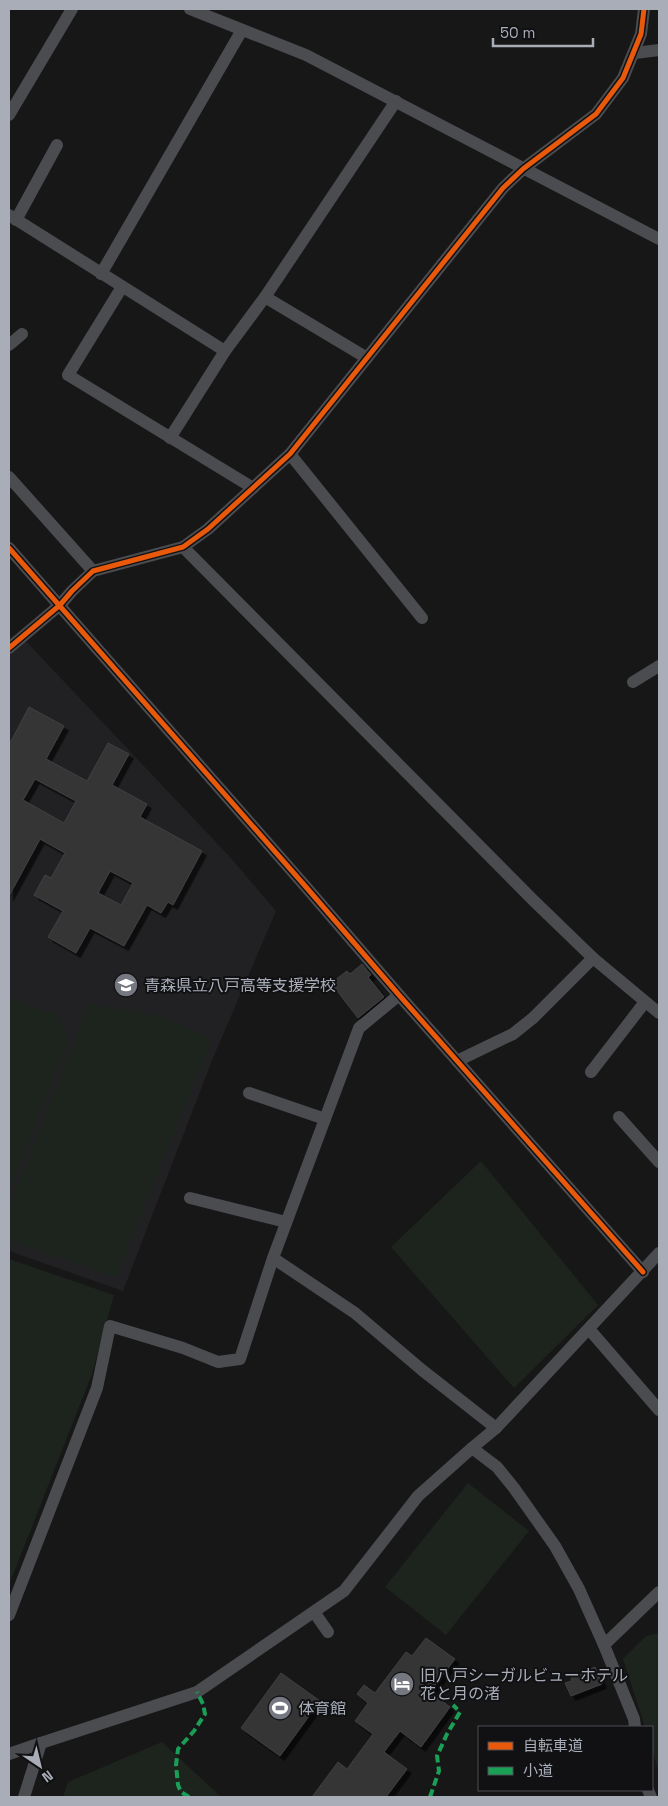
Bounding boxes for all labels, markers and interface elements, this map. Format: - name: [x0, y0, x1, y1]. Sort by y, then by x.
- scale bar: [493, 15, 593, 47]
- text: 50 m: [500, 23, 535, 42]
- school or university icon: 青森県立八戸高等支援学校: [113, 972, 139, 998]
- place label: 青森県立八戸高等支援学校: [144, 975, 336, 996]
- place label: 旧八戸シーガルビューホテル 花と月の渚: [420, 1665, 628, 1704]
- hotel icon: 旧八戸シーガルビューホテル 花と月の渚: [389, 1671, 415, 1697]
- sports icon: 体育館: [267, 1695, 293, 1721]
- place label: 体育館: [298, 1698, 346, 1719]
- legend: [478, 1726, 653, 1791]
- text: 自転車道: [523, 1736, 583, 1755]
- north arrow: [15, 1741, 65, 1791]
- text: 小道: [523, 1761, 553, 1780]
- text: N: [38, 1767, 56, 1787]

